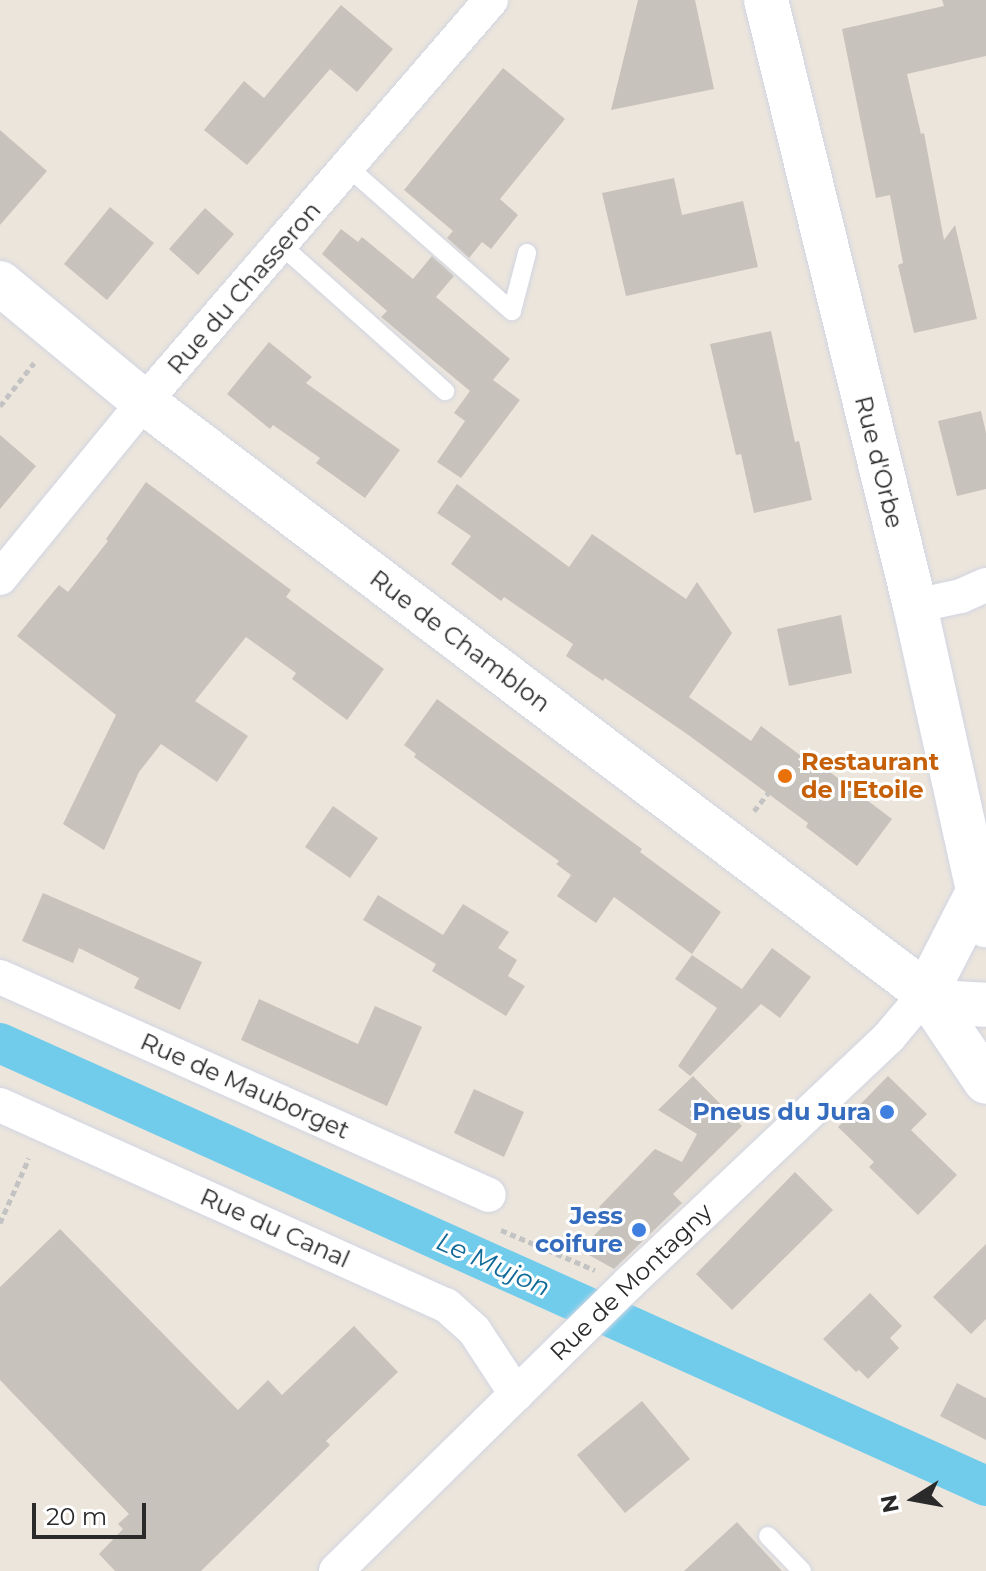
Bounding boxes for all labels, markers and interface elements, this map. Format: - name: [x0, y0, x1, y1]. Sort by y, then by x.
- street label: Rue du Chasseron: [161, 196, 327, 380]
- street label: Rue d'Orbe: [849, 393, 909, 531]
- street label: Rue de Chamblon: [364, 564, 556, 718]
- place label: Restaurant de l'Etoile: [801, 748, 939, 804]
- marker: Restaurant de l'Etoile: [776, 767, 794, 785]
- street label: Rue de Mauborget: [136, 1027, 354, 1145]
- place label: Pneus du Jura: [692, 1098, 871, 1126]
- marker: Pneus du Jura: [878, 1103, 896, 1121]
- street label: Rue du Canal: [196, 1182, 354, 1274]
- street label: Rue de Montagny: [544, 1197, 718, 1367]
- place label: Jess coifure: [535, 1202, 623, 1258]
- marker: Jess coifure: [630, 1221, 648, 1239]
- water label: Le Mujon: [431, 1226, 555, 1304]
- north arrow: [874, 1459, 954, 1539]
- scale bar: [36, 1487, 150, 1537]
- text: N: [875, 1492, 905, 1515]
- text: 20 m: [46, 1502, 107, 1531]

